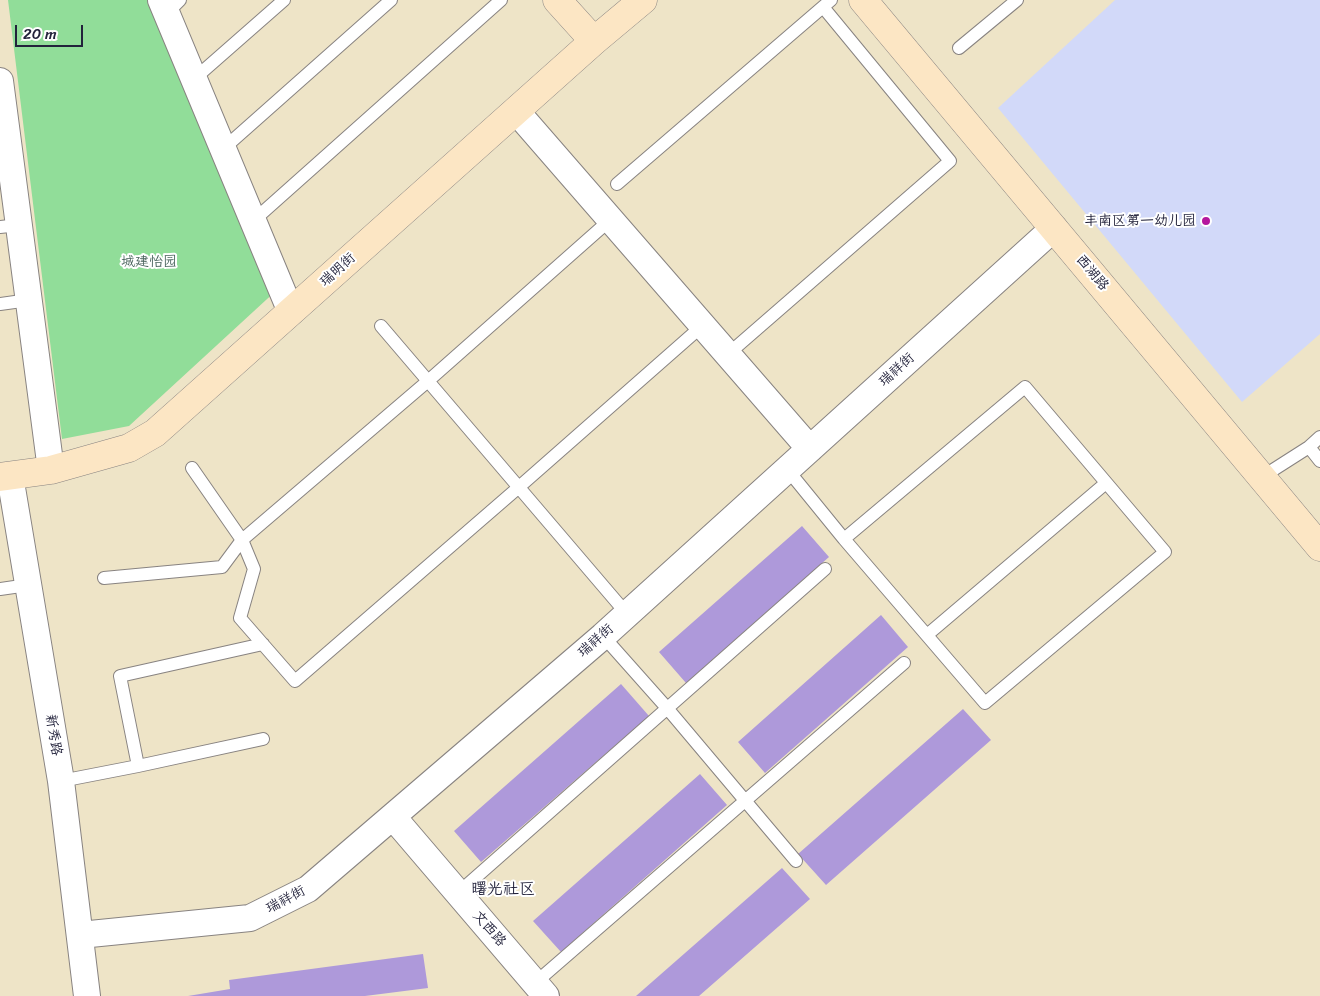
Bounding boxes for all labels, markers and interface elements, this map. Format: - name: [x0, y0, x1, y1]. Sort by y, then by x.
- scale bar: [18, 15, 85, 47]
- text: 20 m: [23, 21, 57, 47]
- place label: 丰南区第一幼儿园: [1084, 213, 1196, 229]
- marker: 丰南区第一幼儿园: [1200, 215, 1212, 227]
- street label: 瑞明街: [317, 250, 359, 290]
- street label: 西湖路: [1072, 252, 1112, 294]
- park label: 城建怡园: [121, 254, 177, 270]
- street label: 瑞祥街: [876, 350, 918, 390]
- street label: 瑞祥街: [575, 621, 617, 661]
- street label: 新秀路: [41, 713, 65, 757]
- district label: 曙光社区: [471, 880, 535, 900]
- street label: 瑞祥街: [264, 883, 308, 917]
- street label: 文西路: [469, 908, 509, 950]

